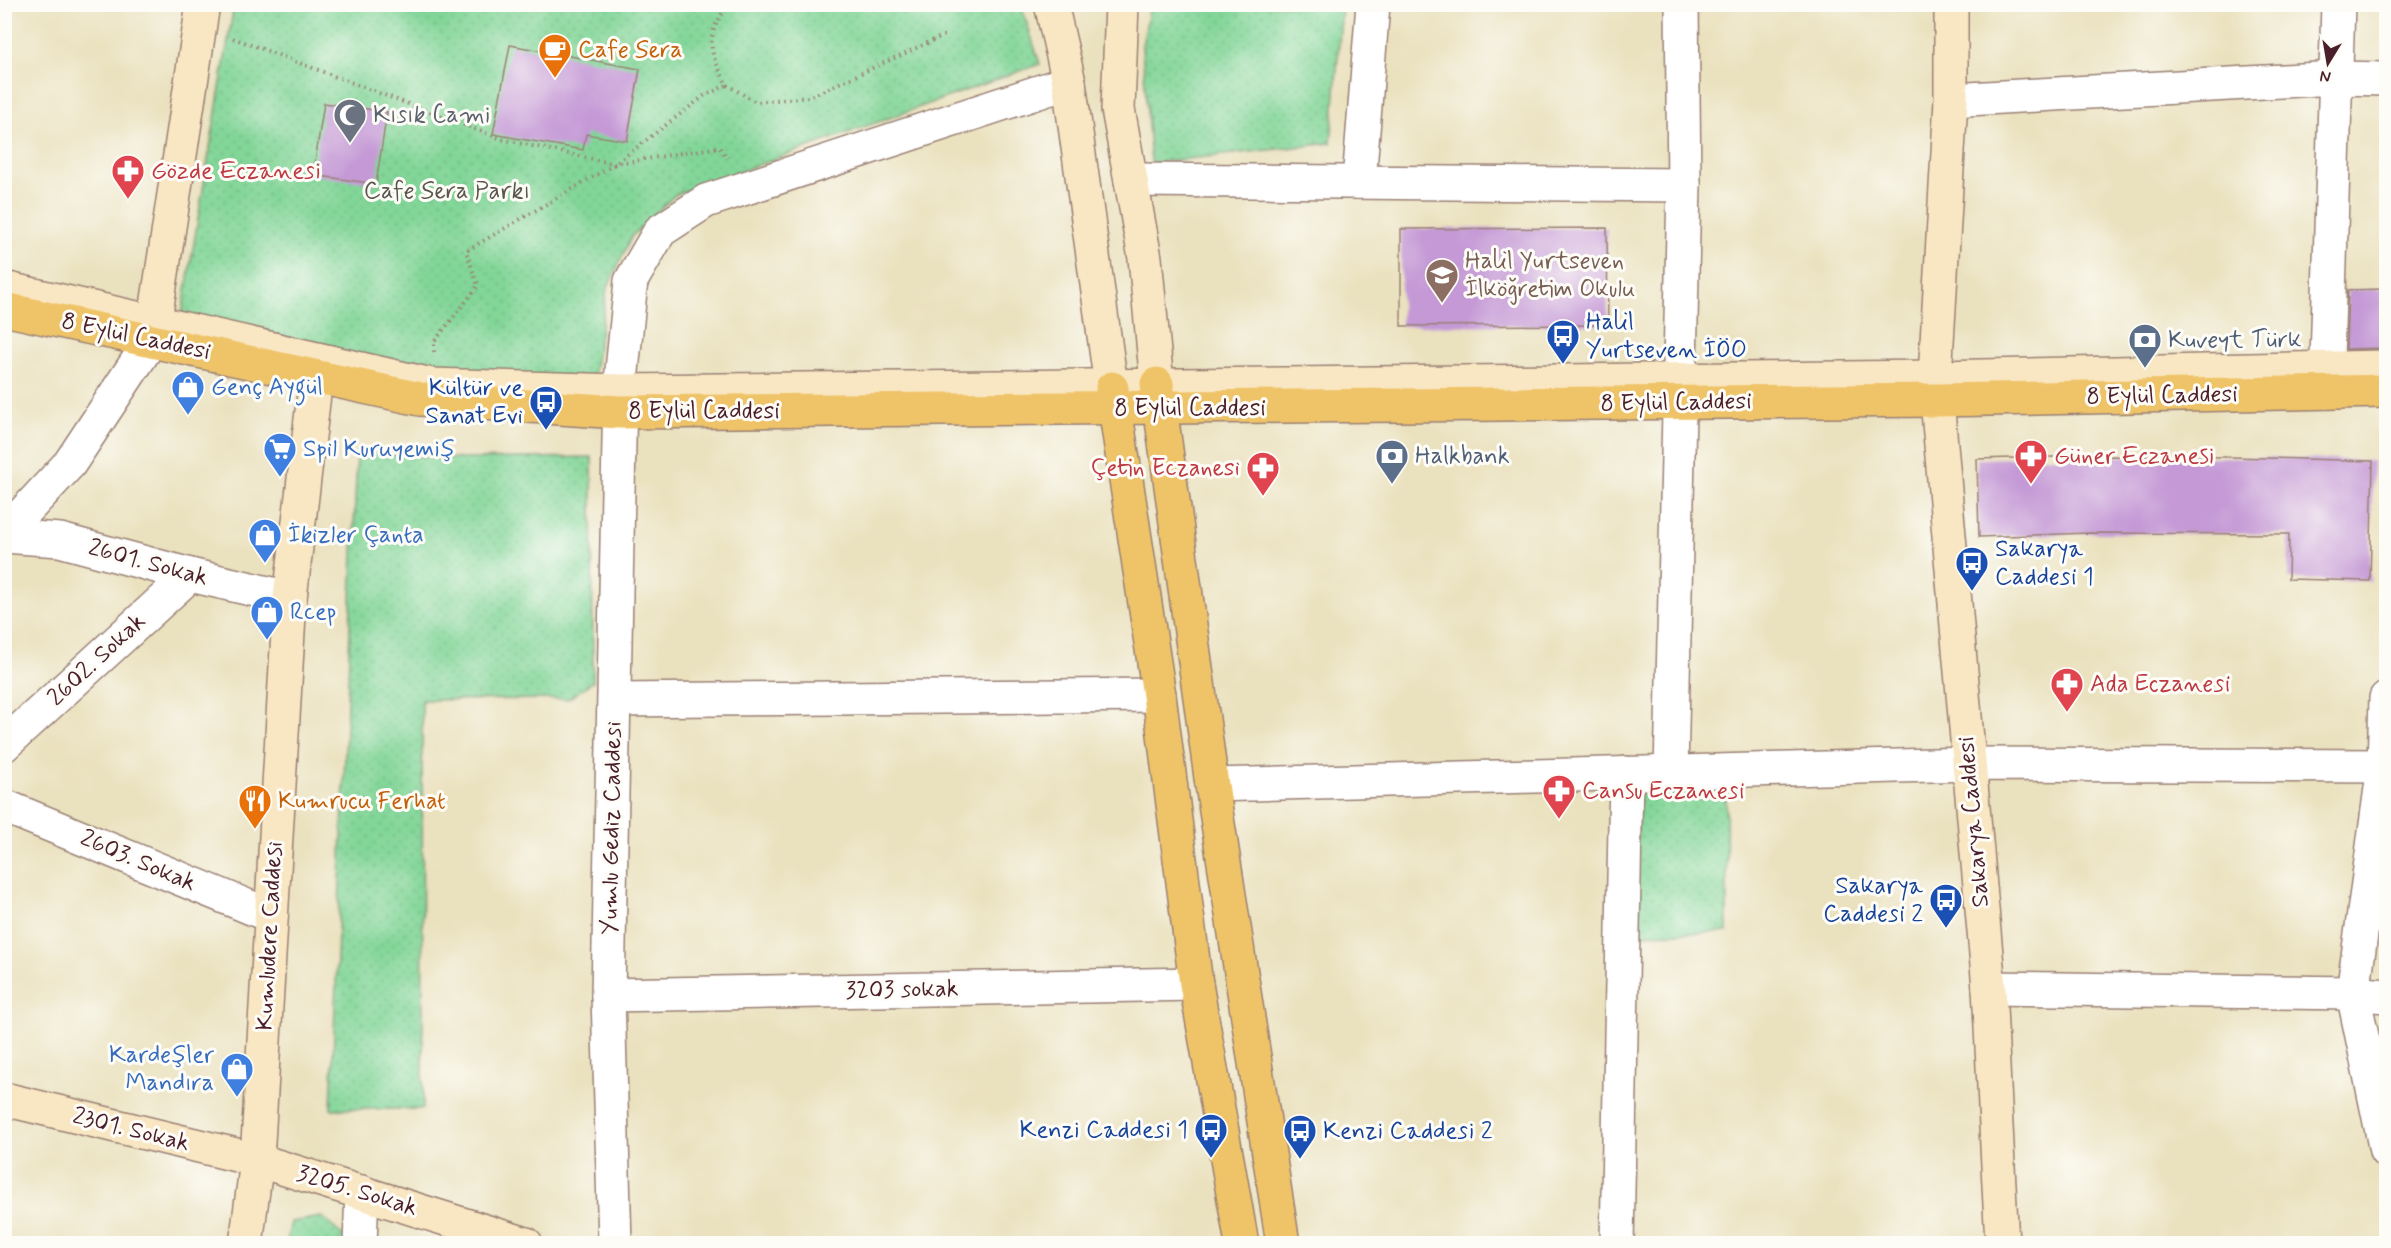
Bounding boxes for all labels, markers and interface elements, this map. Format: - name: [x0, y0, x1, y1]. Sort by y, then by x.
- cafe icon: Cafe Sera: [537, 32, 573, 79]
- north arrow: [2298, 33, 2358, 93]
- place label: Cafe Sera: [578, 35, 682, 66]
- text: N: [2318, 65, 2333, 88]
- mosque icon: Kısık Cami: [332, 97, 368, 144]
- place label: Kısık Cami: [373, 100, 490, 131]
- pharmacy icon: Gözde Eczanesi: [110, 153, 146, 200]
- place label: Gözde Eczanesi: [151, 156, 321, 187]
- park label: Cafe Sera Parkı: [364, 176, 530, 207]
- place label: Halil Yurtseven İlköğretim Okulu: [1465, 246, 1635, 305]
- school or university icon: Halil Yurtseven İlköğretim Okulu: [1424, 257, 1460, 304]
- street label: 8 Eylül Caddesi: [59, 306, 213, 368]
- place label: Halil Yurtseven İÖO: [1586, 307, 1747, 366]
- bus stop icon: Halil Yurtseven İÖO: [1545, 318, 1581, 365]
- bank icon: Kuveyt Türk: [2127, 322, 2163, 369]
- place label: Kuveyt Türk: [2168, 325, 2301, 356]
- shop icon: Genç Aygül: [170, 369, 206, 416]
- place label: Genç Aygül: [211, 372, 323, 406]
- place label: Kültür ve Sanat Evi: [426, 373, 523, 432]
- street label: 8 Eylül Caddesi: [2086, 379, 2238, 413]
- bus stop icon: Kültür ve Sanat Evi: [528, 384, 564, 431]
- street label: 8 Eylül Caddesi: [1600, 386, 1752, 420]
- street label: 8 Eylül Caddesi: [1114, 393, 1266, 424]
- street label: 8 Eylül Caddesi: [628, 396, 780, 427]
- supermarket icon: Spil Kuruyemiş: [262, 431, 298, 478]
- place label: Spil Kuruyemiş: [303, 434, 455, 465]
- bank icon: Halkbank: [1374, 438, 1410, 485]
- pharmacy icon: Güner Eczanesi: [2013, 438, 2049, 485]
- place label: Halkbank: [1415, 441, 1510, 472]
- place label: Güner Eczanesi: [2054, 441, 2214, 472]
- pharmacy icon: Çetin Eczanesi: [1245, 450, 1281, 497]
- place label: Çetin Eczanesi: [1091, 453, 1240, 484]
- shop icon: İkizler Çanta: [247, 517, 283, 564]
- place label: İkizler Çanta: [288, 520, 424, 551]
- street label: 2601. Sokak: [85, 532, 211, 594]
- place label: Sakarya Caddesi 1: [1995, 534, 2094, 593]
- bus stop icon: Sakarya Caddesi 1: [1954, 545, 1990, 592]
- shop icon: Rcep: [249, 594, 285, 641]
- place label: Rcep: [290, 597, 336, 628]
- street label: 2602. Sokak: [41, 607, 153, 713]
- pharmacy icon: Ada Eczanesi: [2049, 666, 2085, 713]
- place label: Ada Eczanesi: [2090, 669, 2230, 700]
- street label: Yumlu Gediz Caddesi: [595, 721, 629, 935]
- street label: Sakarya Caddesi: [1951, 735, 1997, 909]
- pharmacy icon: Cansu Eczanesi: [1541, 773, 1577, 820]
- place label: Cansu Eczanesi: [1582, 776, 1745, 807]
- restaurant icon: Kumrucu Ferhat: [237, 783, 273, 830]
- place label: Kumrucu Ferhat: [278, 786, 446, 817]
- street label: 2603. Sokak: [76, 823, 201, 899]
- street label: Kumludere Caddesi: [250, 841, 290, 1031]
- place label: Sakarya Caddesi 2: [1823, 871, 1924, 930]
- bus stop icon: Sakarya Caddesi 2: [1928, 882, 1964, 929]
- street label: 3203 sokak: [845, 974, 959, 1006]
- place label: Kardeşler Mandıra: [109, 1040, 214, 1099]
- shop icon: Kardeşler Mandıra: [219, 1051, 255, 1098]
- street label: 2301. Sokak: [69, 1101, 193, 1159]
- bus stop icon: Kenzi Caddesi 1: [1193, 1112, 1229, 1159]
- bus stop icon: Kenzi Caddesi 2: [1282, 1113, 1318, 1160]
- place label: Kenzi Caddesi 1: [1020, 1115, 1188, 1146]
- place label: Kenzi Caddesi 2: [1323, 1116, 1493, 1147]
- street label: 3205. Sokak: [293, 1158, 421, 1224]

